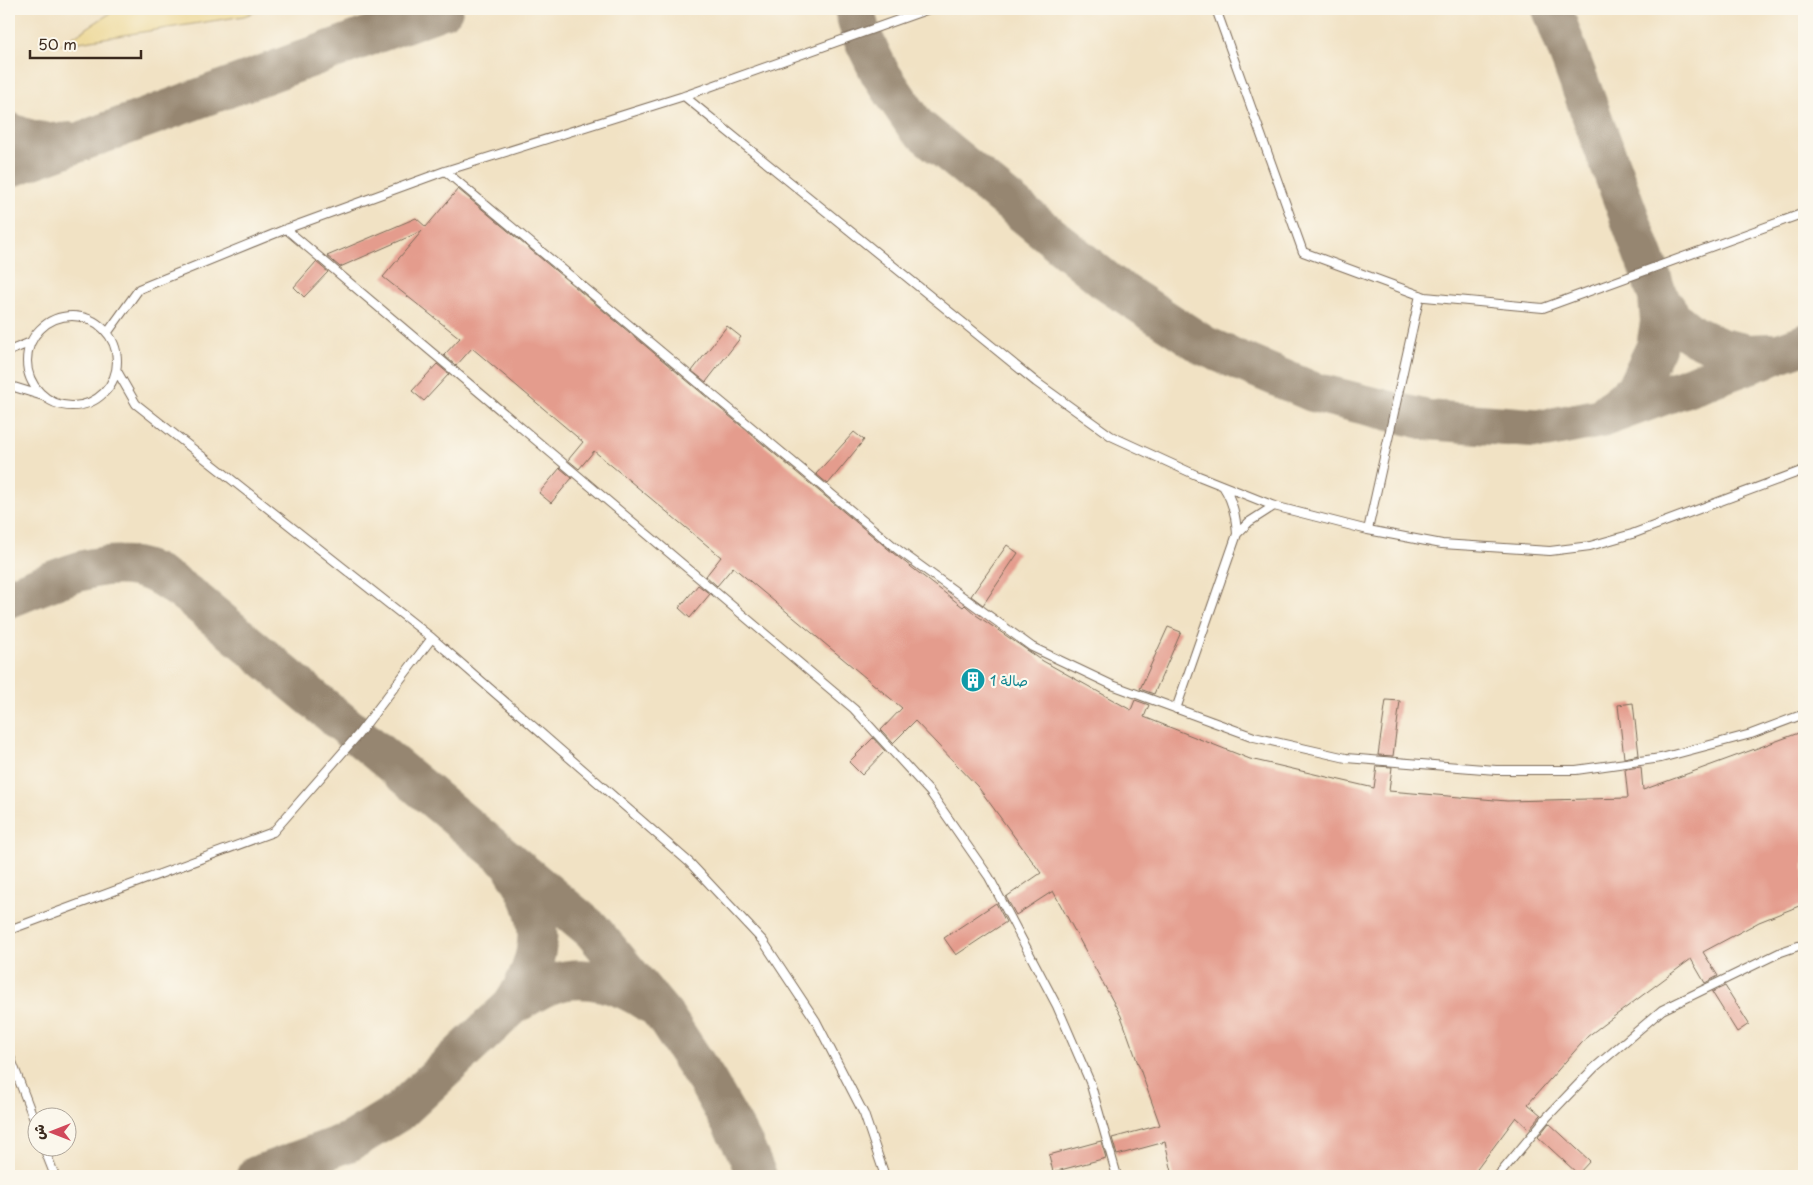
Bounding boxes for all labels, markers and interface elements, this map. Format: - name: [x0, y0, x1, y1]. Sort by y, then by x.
- scale bar: [30, 28, 141, 60]
- text: 50 m: [38, 32, 77, 55]
- building icon: صالة 1: [960, 667, 986, 693]
- place label: صالة 1: [990, 670, 1028, 691]
- north arrow: [28, 1108, 78, 1158]
- text: ش: [28, 1124, 49, 1140]

